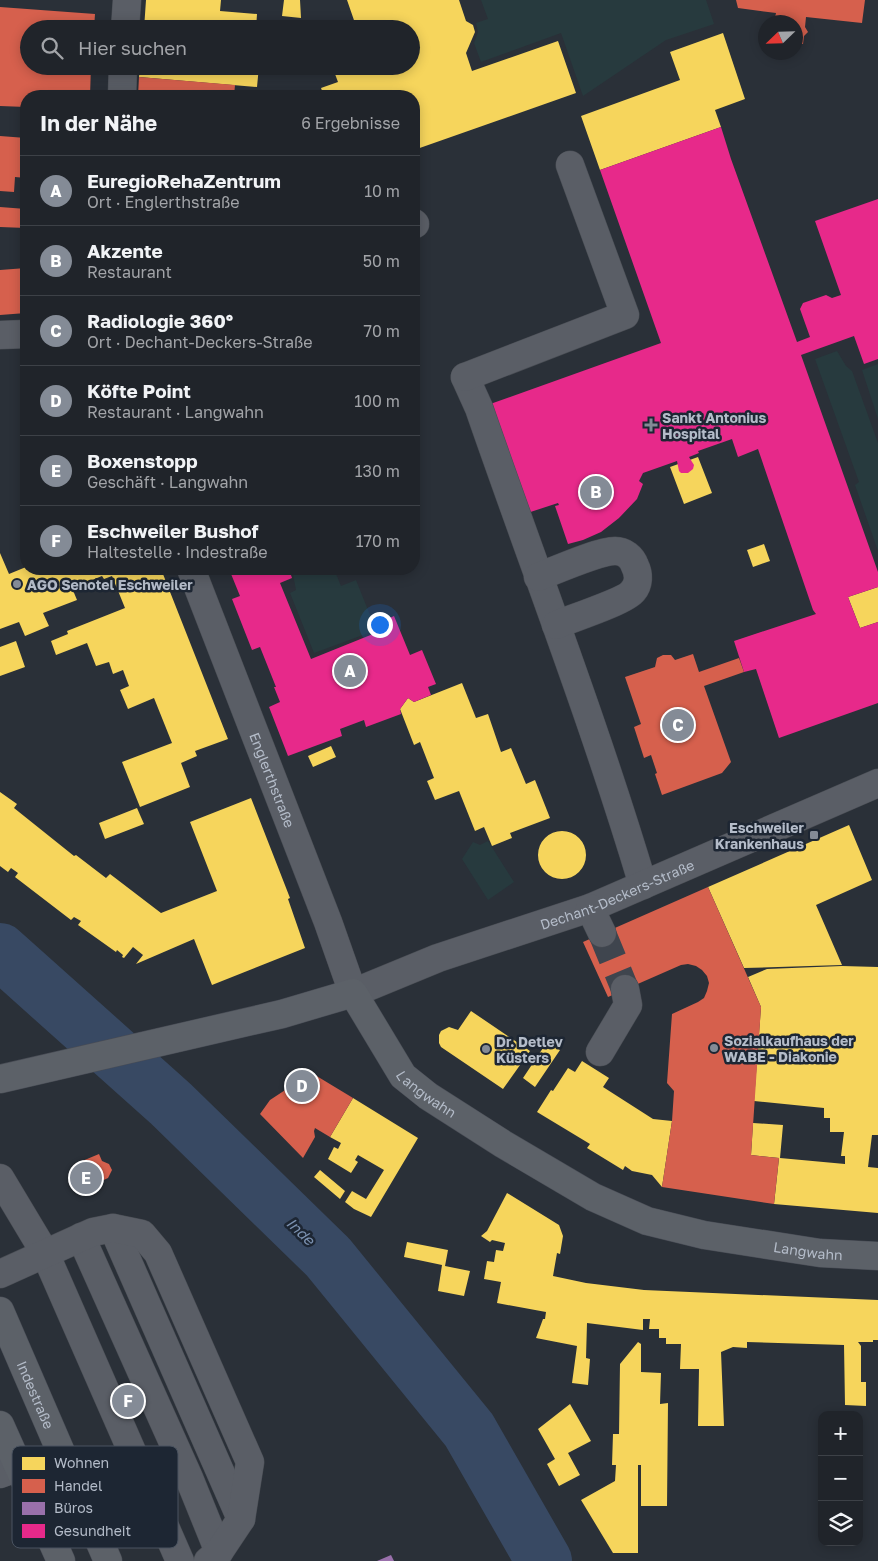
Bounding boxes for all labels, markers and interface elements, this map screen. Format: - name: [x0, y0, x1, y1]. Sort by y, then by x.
- north arrow: [758, 15, 803, 60]
- search box: [20, 20, 420, 75]
- icon: search: [38, 34, 66, 62]
- text: Hier suchen: [78, 36, 187, 59]
- text: In der Nähe: [40, 110, 157, 136]
- text: 6 Ergebnisse: [301, 113, 400, 133]
- text: EuregioRehaZentrum: [87, 169, 281, 192]
- text: A: [50, 181, 62, 201]
- text: 10 m: [364, 181, 400, 201]
- text: Ort · Englerthstraße: [87, 192, 240, 212]
- text: Akzente: [87, 239, 163, 262]
- text: B: [50, 251, 62, 271]
- text: 50 m: [363, 251, 400, 271]
- text: Restaurant: [87, 262, 172, 282]
- text: Radiologie 360°: [87, 309, 233, 332]
- text: C: [50, 321, 62, 341]
- text: 70 m: [363, 321, 400, 341]
- text: Ort · Dechant-Deckers-Straße: [87, 332, 313, 352]
- text: Köfte Point: [87, 379, 191, 402]
- text: D: [50, 391, 62, 411]
- text: 100 m: [354, 391, 400, 411]
- text: Restaurant · Langwahn: [87, 402, 264, 422]
- place label: Sankt Antonius Hospital: [662, 409, 766, 442]
- marker: Sankt Antonius Hospital: [644, 418, 658, 432]
- text: Boxenstopp: [87, 449, 198, 472]
- text: E: [51, 461, 61, 481]
- text: 130 m: [355, 461, 400, 481]
- text: Geschäft · Langwahn: [87, 472, 248, 492]
- pin: B: [580, 473, 612, 511]
- text: Eschweiler Bushof: [87, 519, 259, 542]
- text: F: [51, 531, 61, 551]
- text: 170 m: [356, 531, 400, 551]
- text: Haltestelle · Indestraße: [87, 542, 268, 562]
- place label: AGO Senotel Eschweiler: [27, 576, 193, 593]
- marker: AGO Senotel Eschweiler: [11, 578, 23, 590]
- your location: [367, 612, 393, 638]
- pin: A: [334, 652, 366, 690]
- pin: C: [662, 706, 694, 744]
- street label: Englerthstraße: [247, 730, 299, 830]
- place label: Eschweiler Krankenhaus: [715, 819, 805, 852]
- marker: Eschweiler Krankenhaus: [808, 829, 820, 841]
- street label: Dechant-Deckers-Straße: [538, 855, 697, 932]
- place label: Sozialkaufhaus der WABE - Diakonie: [724, 1032, 854, 1065]
- place label: Dr. Detlev Küsters: [496, 1033, 563, 1066]
- marker: Sozialkaufhaus der WABE - Diakonie: [708, 1042, 720, 1054]
- marker: Dr. Detlev Küsters: [480, 1043, 492, 1055]
- pin: D: [286, 1067, 318, 1105]
- street label: Langwahn: [393, 1067, 460, 1121]
- pin: E: [70, 1159, 102, 1197]
- water label: Inde: [283, 1213, 320, 1249]
- street label: Langwahn: [772, 1237, 843, 1263]
- street label: Indestraße: [14, 1358, 58, 1431]
- pin: F: [112, 1382, 144, 1420]
- map controls: [818, 1411, 863, 1546]
- button: +: [818, 1411, 863, 1456]
- legend: [12, 1446, 178, 1548]
- text: Wohnen: [54, 1454, 109, 1471]
- button: −: [818, 1456, 863, 1501]
- text: Handel: [54, 1477, 102, 1494]
- text: Büros: [54, 1499, 93, 1516]
- button: layers: [818, 1501, 863, 1546]
- text: Gesundheit: [54, 1522, 131, 1539]

